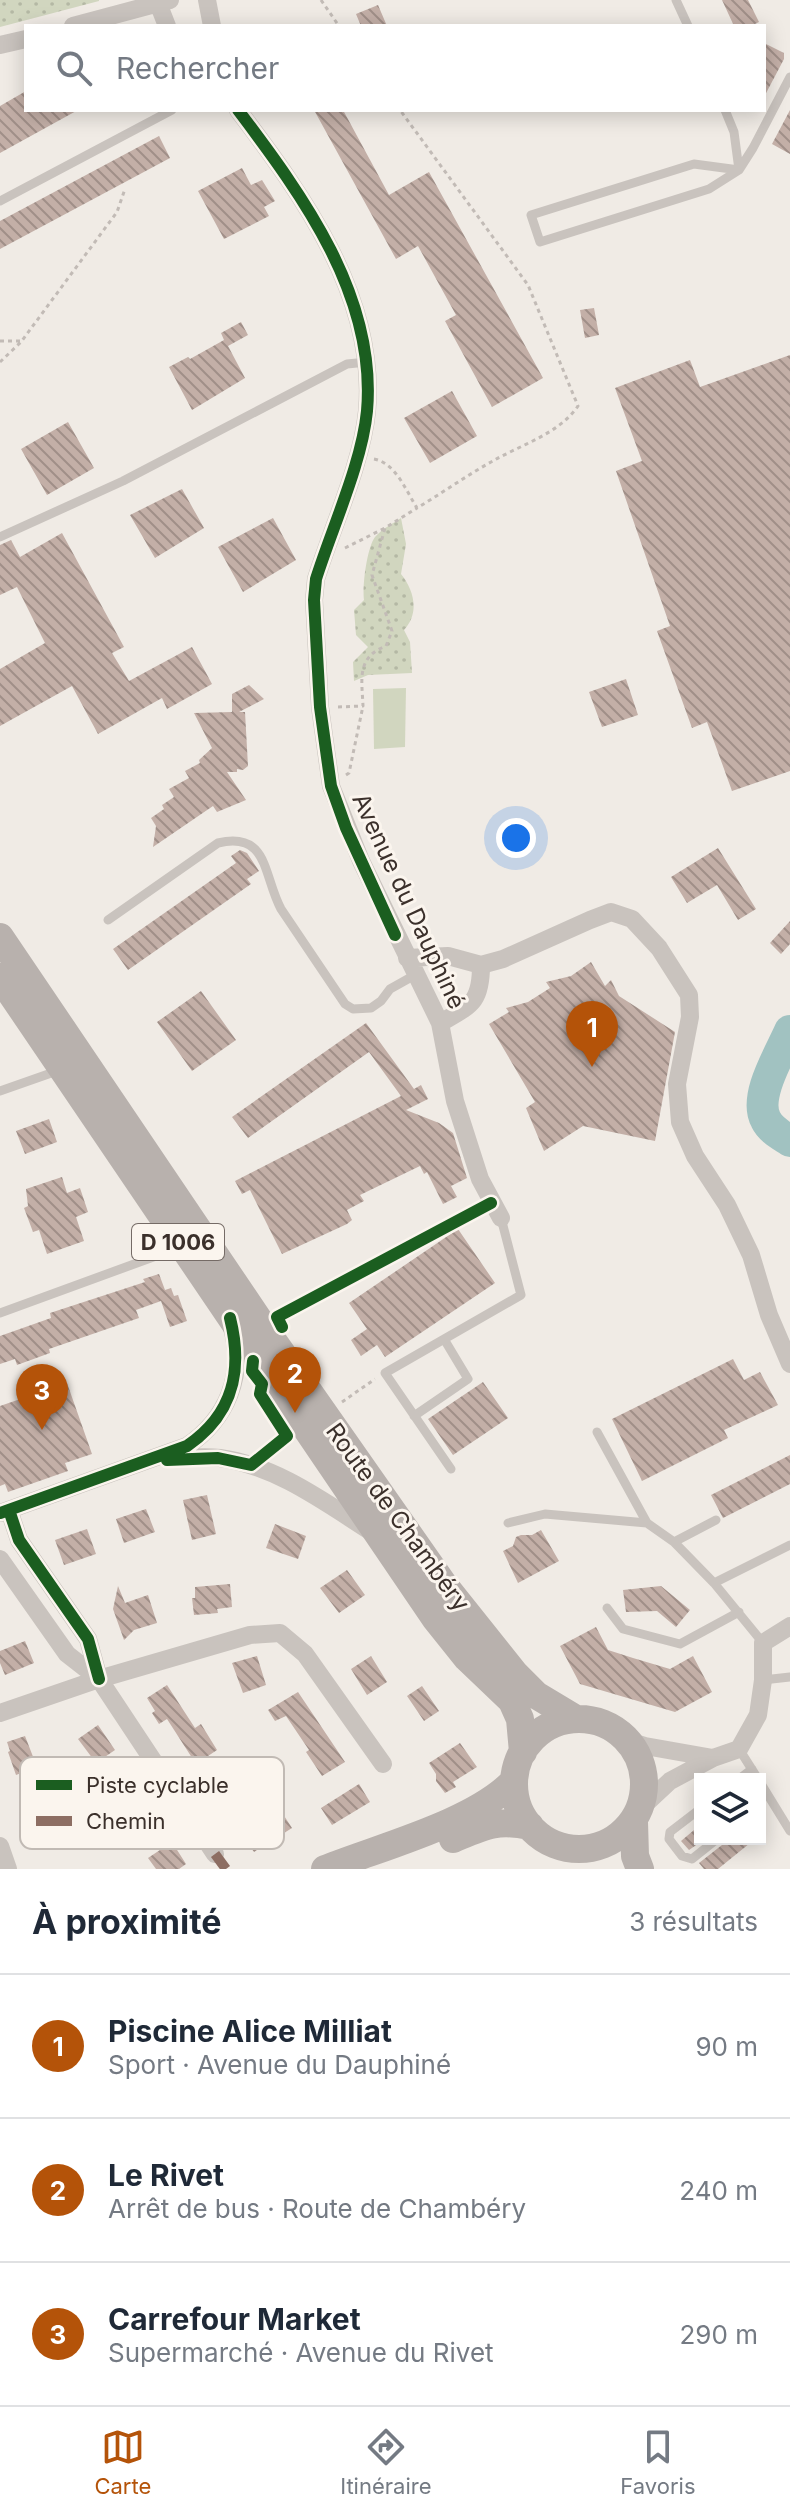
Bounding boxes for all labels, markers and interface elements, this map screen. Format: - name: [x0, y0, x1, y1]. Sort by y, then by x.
- search box: [24, 24, 766, 112]
- icon: search: [52, 46, 96, 90]
- text: Rechercher: [116, 50, 279, 86]
- street label: Avenue du Dauphiné: [346, 789, 472, 1013]
- your location: [496, 818, 536, 858]
- pin: 1: [566, 1001, 618, 1067]
- road number: D 1006: [132, 1224, 224, 1260]
- pin: 2: [269, 1347, 321, 1413]
- pin: 3: [16, 1364, 68, 1430]
- street label: Route de Chambéry: [320, 1417, 476, 1617]
- legend: [20, 1757, 284, 1849]
- text: Piste cyclable: [86, 1772, 229, 1798]
- map controls: [694, 1773, 766, 1845]
- button: layers: [694, 1773, 766, 1845]
- text: Chemin: [86, 1808, 166, 1834]
- text: À proximité: [32, 1901, 222, 1942]
- text: 3 résultats: [629, 1906, 758, 1937]
- text: Piscine Alice Milliat: [108, 2013, 392, 2049]
- text: 1: [52, 2031, 64, 2062]
- text: 90 m: [695, 2031, 758, 2062]
- text: Sport · Avenue du Dauphiné: [108, 2049, 451, 2080]
- text: Le Rivet: [108, 2157, 224, 2193]
- text: 2: [50, 2175, 66, 2206]
- text: 240 m: [679, 2175, 758, 2206]
- text: Arrêt de bus · Route de Chambéry: [108, 2193, 526, 2224]
- text: Carrefour Market: [108, 2301, 361, 2337]
- text: 3: [50, 2319, 66, 2350]
- text: 290 m: [680, 2319, 758, 2350]
- text: Supermarché · Avenue du Rivet: [108, 2337, 494, 2368]
- tab: Carte: [94, 2425, 151, 2499]
- tab: Itinéraire: [340, 2425, 431, 2499]
- tab: Favoris: [620, 2425, 696, 2499]

